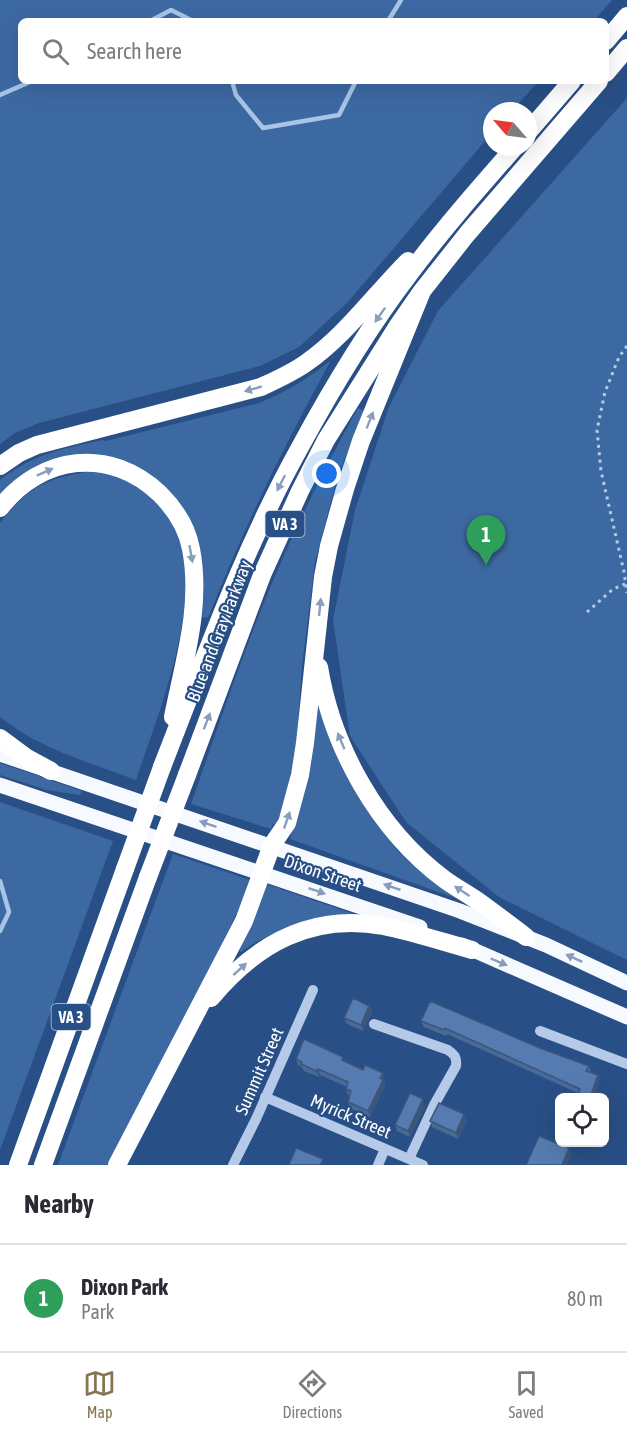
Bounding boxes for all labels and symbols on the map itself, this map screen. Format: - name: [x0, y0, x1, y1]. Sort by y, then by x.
- north arrow: [483, 102, 537, 156]
- one-way arrow: [374, 307, 386, 323]
- one-way arrow: [244, 385, 262, 394]
- one-way arrow: [365, 410, 375, 428]
- your location: [312, 459, 341, 488]
- one-way arrow: [36, 467, 54, 477]
- one-way arrow: [277, 475, 286, 492]
- road number: VA 3: [266, 511, 304, 537]
- pin: 1: [466, 516, 506, 565]
- one-way arrow: [187, 545, 196, 564]
- street label: Blue and Gray Parkway: [182, 557, 256, 705]
- one-way arrow: [315, 598, 325, 617]
- one-way arrow: [202, 711, 212, 729]
- one-way arrow: [336, 732, 346, 750]
- one-way arrow: [283, 811, 292, 829]
- one-way arrow: [199, 819, 217, 828]
- street label: Dixon Street: [282, 850, 364, 896]
- one-way arrow: [383, 882, 401, 892]
- one-way arrow: [453, 885, 470, 896]
- one-way arrow: [308, 887, 326, 896]
- one-way arrow: [564, 953, 582, 963]
- one-way arrow: [490, 957, 508, 967]
- one-way arrow: [232, 963, 247, 976]
- road number: VA 3: [52, 1004, 90, 1030]
- street label: Summit Street: [230, 1024, 288, 1118]
- street label: Myrick Street: [308, 1090, 394, 1142]

